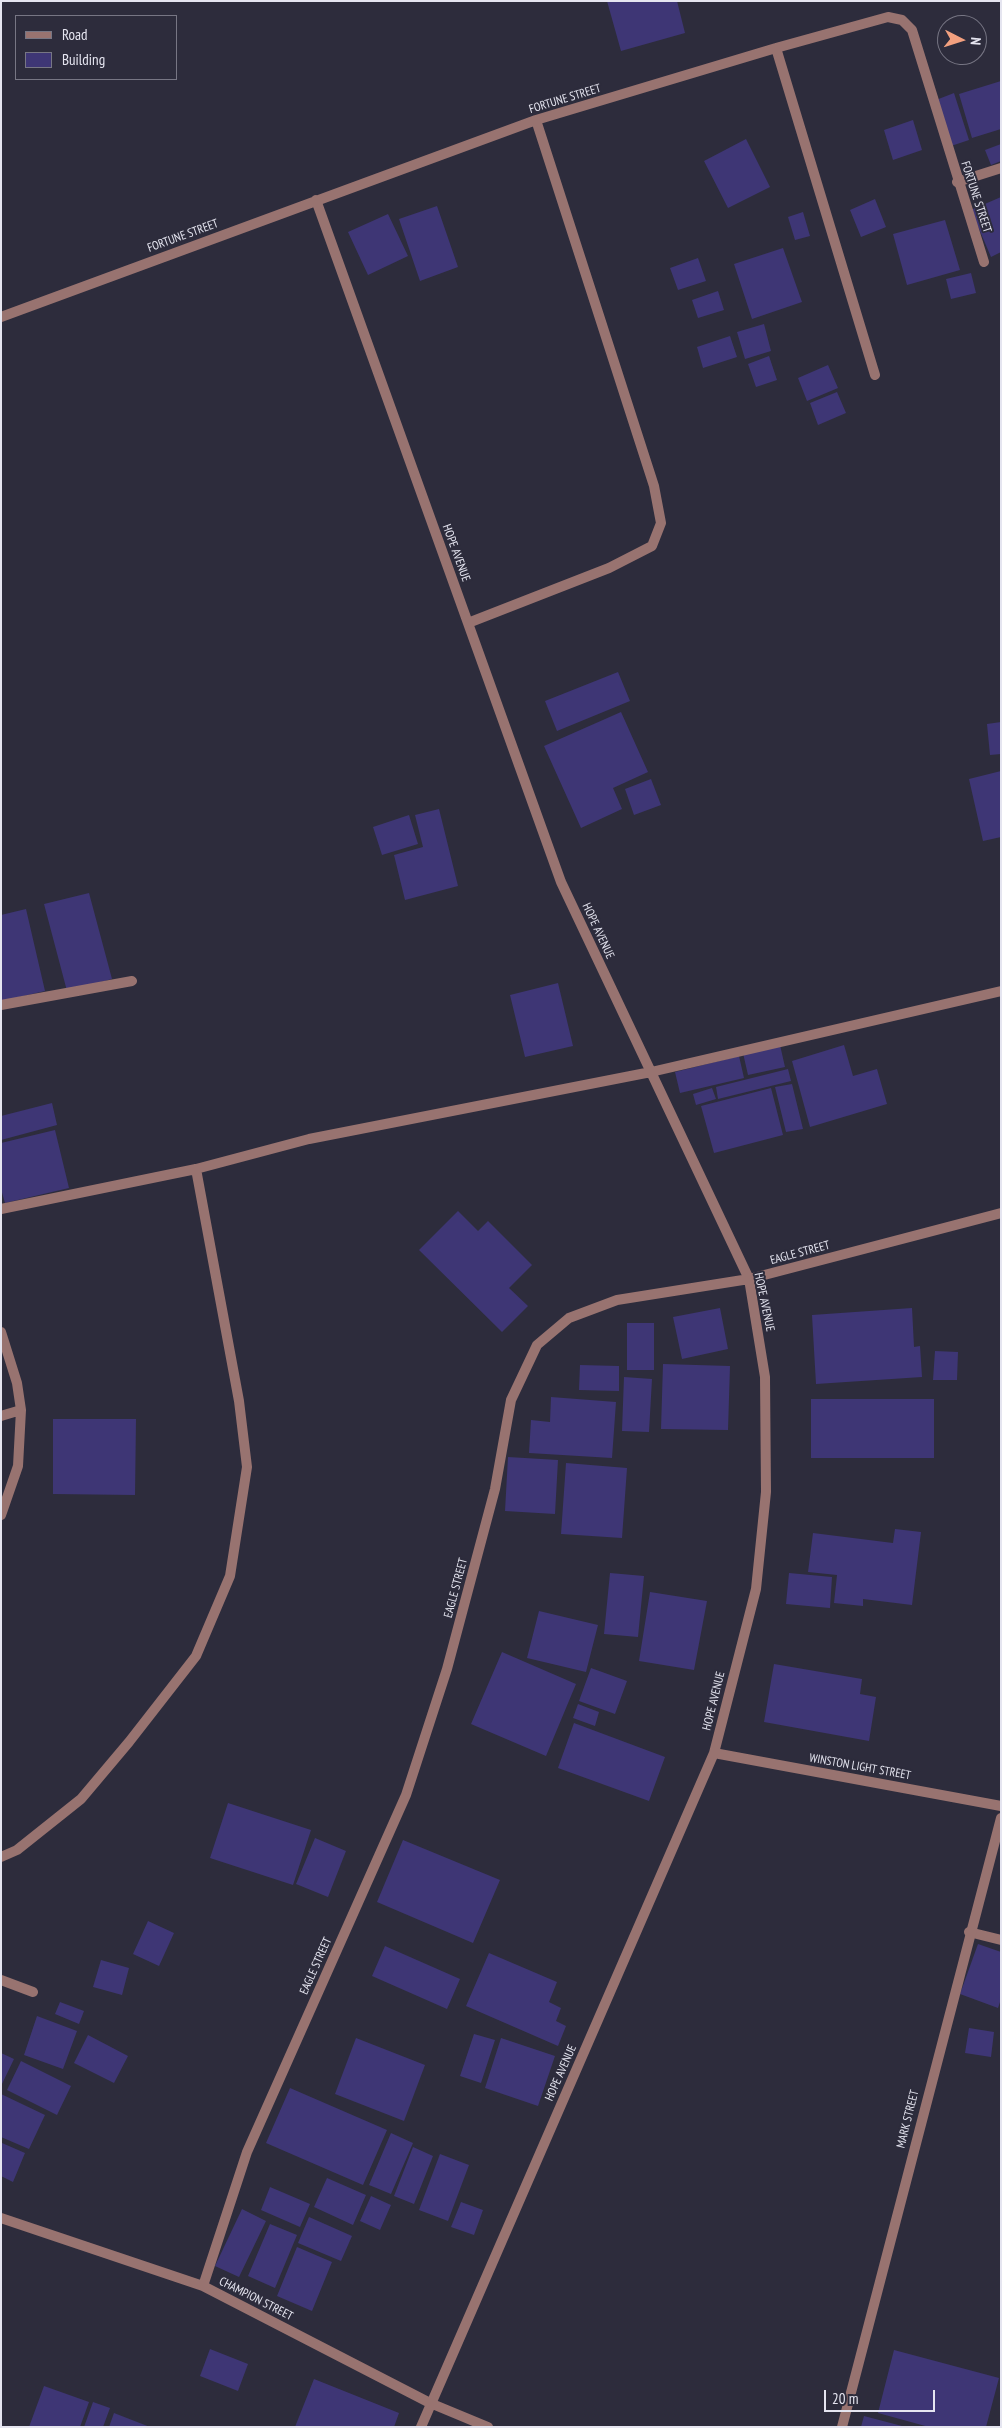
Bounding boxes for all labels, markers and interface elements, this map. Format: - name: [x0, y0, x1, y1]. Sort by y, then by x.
- legend: [15, 15, 178, 80]
- north arrow: [937, 15, 987, 65]
- text: Road: [62, 25, 88, 44]
- text: N: [967, 37, 985, 46]
- text: Building: [62, 50, 105, 69]
- street label: FORTUNE STREET: [527, 81, 603, 117]
- street label: FORTUNE STREET: [958, 159, 994, 235]
- street label: FORTUNE STREET: [146, 217, 220, 255]
- street label: HOPE AVENUE: [439, 522, 473, 584]
- street label: HOPE AVENUE: [579, 901, 617, 961]
- street label: EAGLE STREET: [769, 1238, 831, 1268]
- street label: HOPE AVENUE: [751, 1271, 777, 1333]
- street label: EAGLE STREET: [441, 1557, 471, 1619]
- street label: HOPE AVENUE: [700, 1670, 728, 1732]
- street label: WINSTON LIGHT STREET: [808, 1751, 912, 1783]
- street label: EAGLE STREET: [297, 1935, 335, 1997]
- street label: HOPE AVENUE: [542, 2043, 580, 2103]
- street label: MARK STREET: [894, 2088, 922, 2150]
- street label: CHAMPION STREET: [217, 2274, 295, 2324]
- scale bar: [827, 2380, 938, 2412]
- text: 20 m: [832, 2389, 858, 2408]

